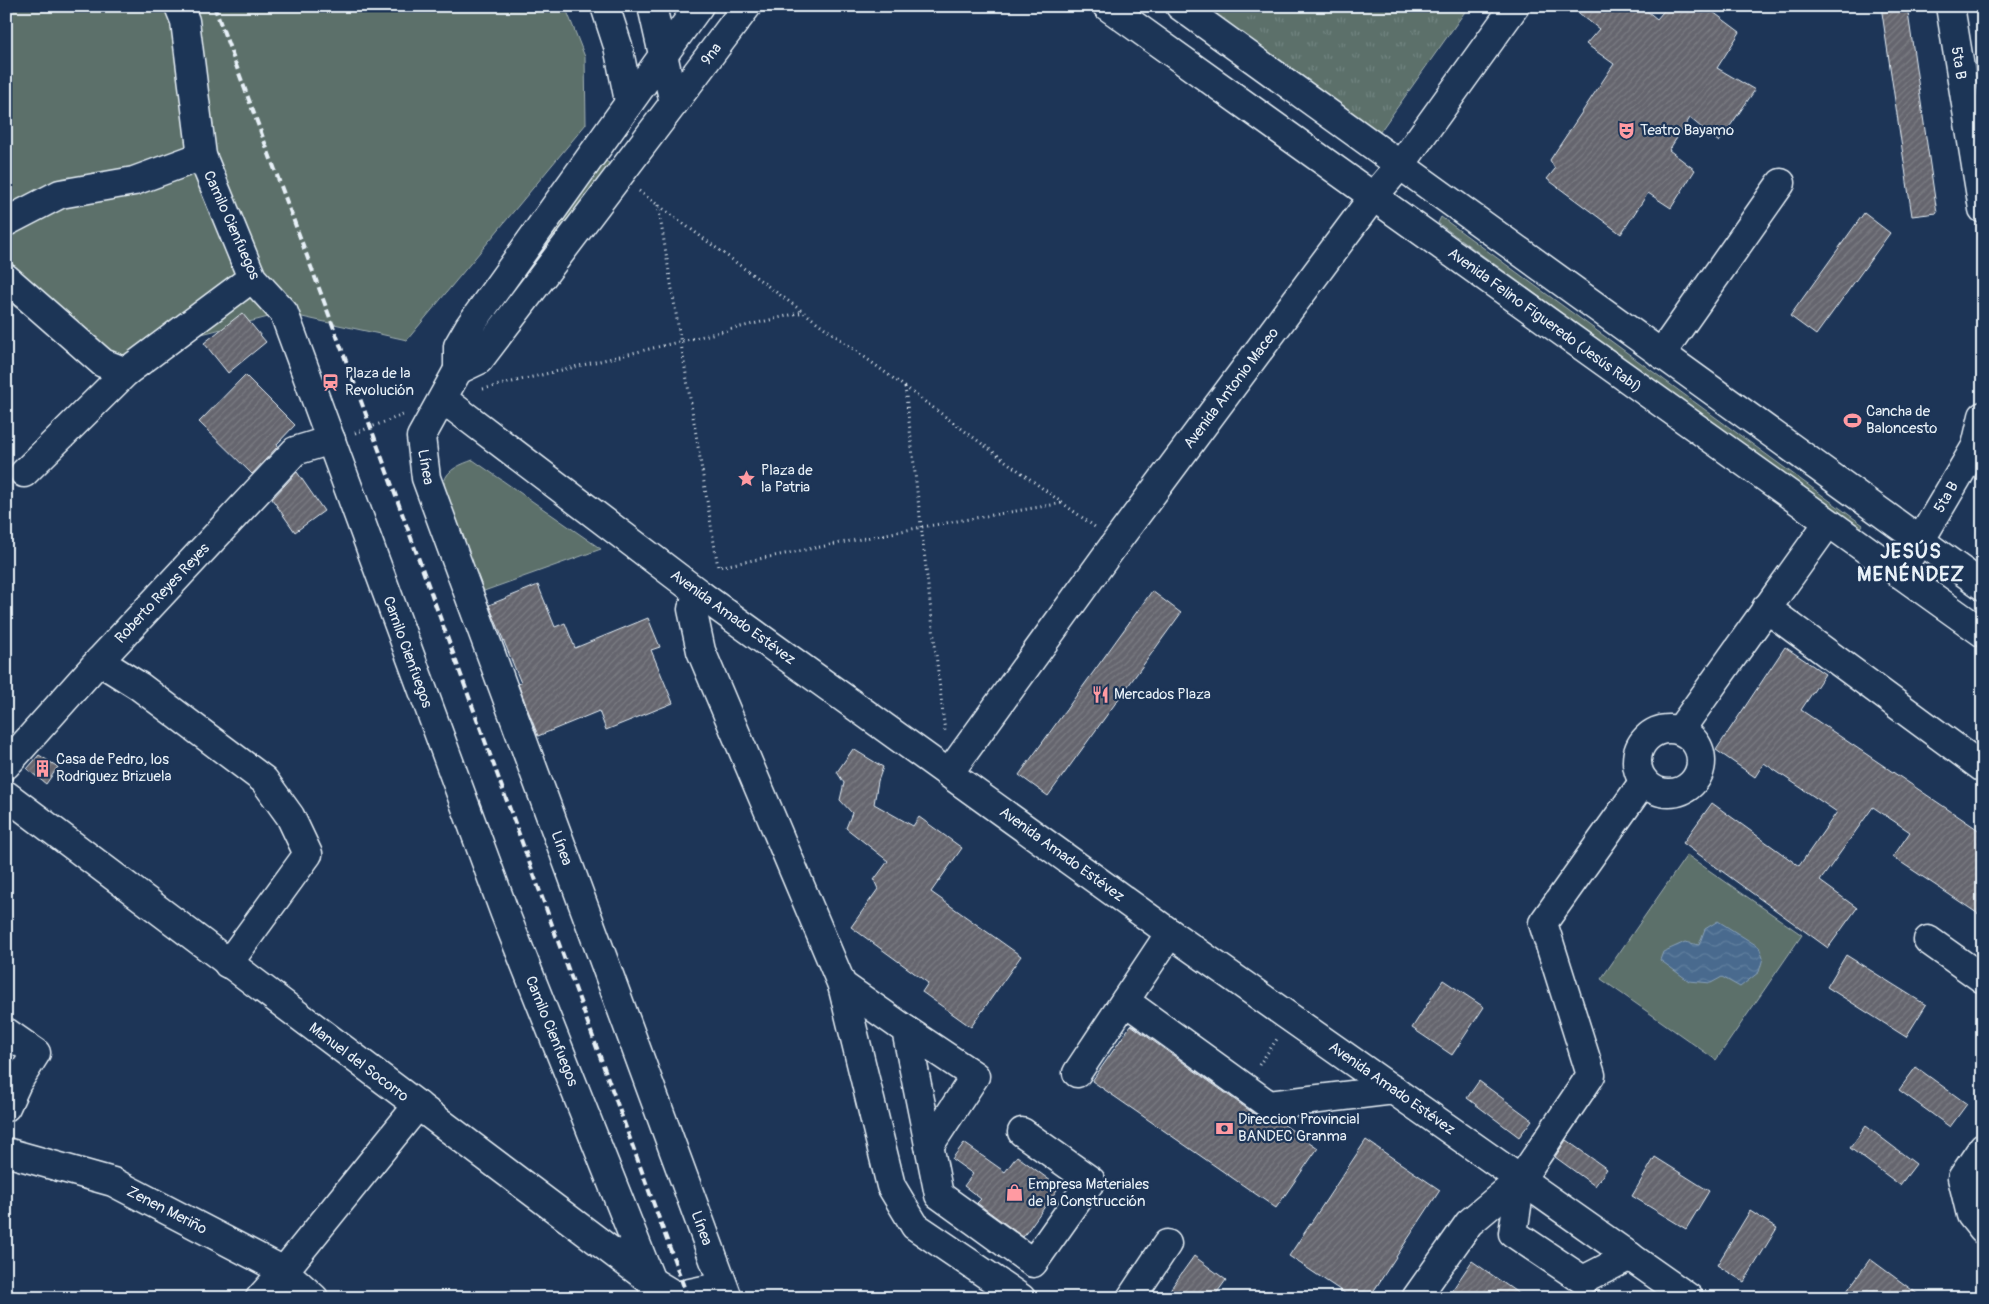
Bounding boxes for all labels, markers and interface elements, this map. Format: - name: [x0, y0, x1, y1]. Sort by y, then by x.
- street label: 9na: [697, 39, 726, 69]
- street label: 5ta B: [1947, 45, 1970, 81]
- theatre icon: Teatro Bayamo: [1616, 120, 1636, 140]
- place label: Teatro Bayamo: [1640, 121, 1734, 140]
- street label: Camilo Cienfuegos: [199, 168, 264, 283]
- street label: Avenida Felino Figueredo (Jesús Rabí): [1444, 244, 1645, 397]
- street label: Avenida Antonio Maceo: [1180, 324, 1283, 453]
- place label: Plaza de la Revolución: [345, 364, 414, 400]
- station icon: Plaza de la Revolución: [321, 372, 341, 392]
- place label: Cancha de Baloncesto: [1866, 402, 1937, 438]
- sports icon: Cancha de Baloncesto: [1842, 410, 1862, 430]
- street label: Línea: [413, 448, 438, 486]
- place label: Plaza de la Patria: [761, 461, 813, 497]
- place icon: Plaza de la Patria: [737, 469, 757, 489]
- street label: 5ta B: [1930, 478, 1963, 516]
- street label: Roberto Reyes Reyes: [111, 539, 214, 647]
- district label: JESÚS MENÉNDEZ: [1857, 539, 1965, 587]
- street label: Avenida Amado Estévez: [666, 566, 799, 669]
- street label: Camilo Cienfuegos: [379, 594, 437, 711]
- restaurant icon: Mercados Plaza: [1090, 684, 1110, 704]
- place label: Mercados Plaza: [1114, 685, 1211, 704]
- place label: Casa de Pedro, los Rodriguez Brizuela: [56, 750, 172, 786]
- building icon: Casa de Pedro, los Rodriguez Brizuela: [32, 758, 52, 778]
- street label: Avenida Amado Estévez: [995, 803, 1128, 906]
- street label: Línea: [547, 828, 577, 868]
- street label: Camilo Cienfuegos: [521, 973, 582, 1089]
- street label: Manuel del Socorro: [305, 1019, 412, 1106]
- street label: Avenida Amado Estévez: [1325, 1038, 1459, 1139]
- place label: Direccion Provincial BANDEC Granma: [1238, 1110, 1360, 1146]
- bank icon: Direccion Provincial BANDEC Granma: [1214, 1118, 1234, 1138]
- place label: Empresa Materiales de la Construcción: [1028, 1175, 1149, 1211]
- street label: Zenen Meriño: [123, 1182, 210, 1239]
- shop icon: Empresa Materiales de la Construcción: [1004, 1183, 1024, 1203]
- street label: Línea: [687, 1208, 717, 1248]

